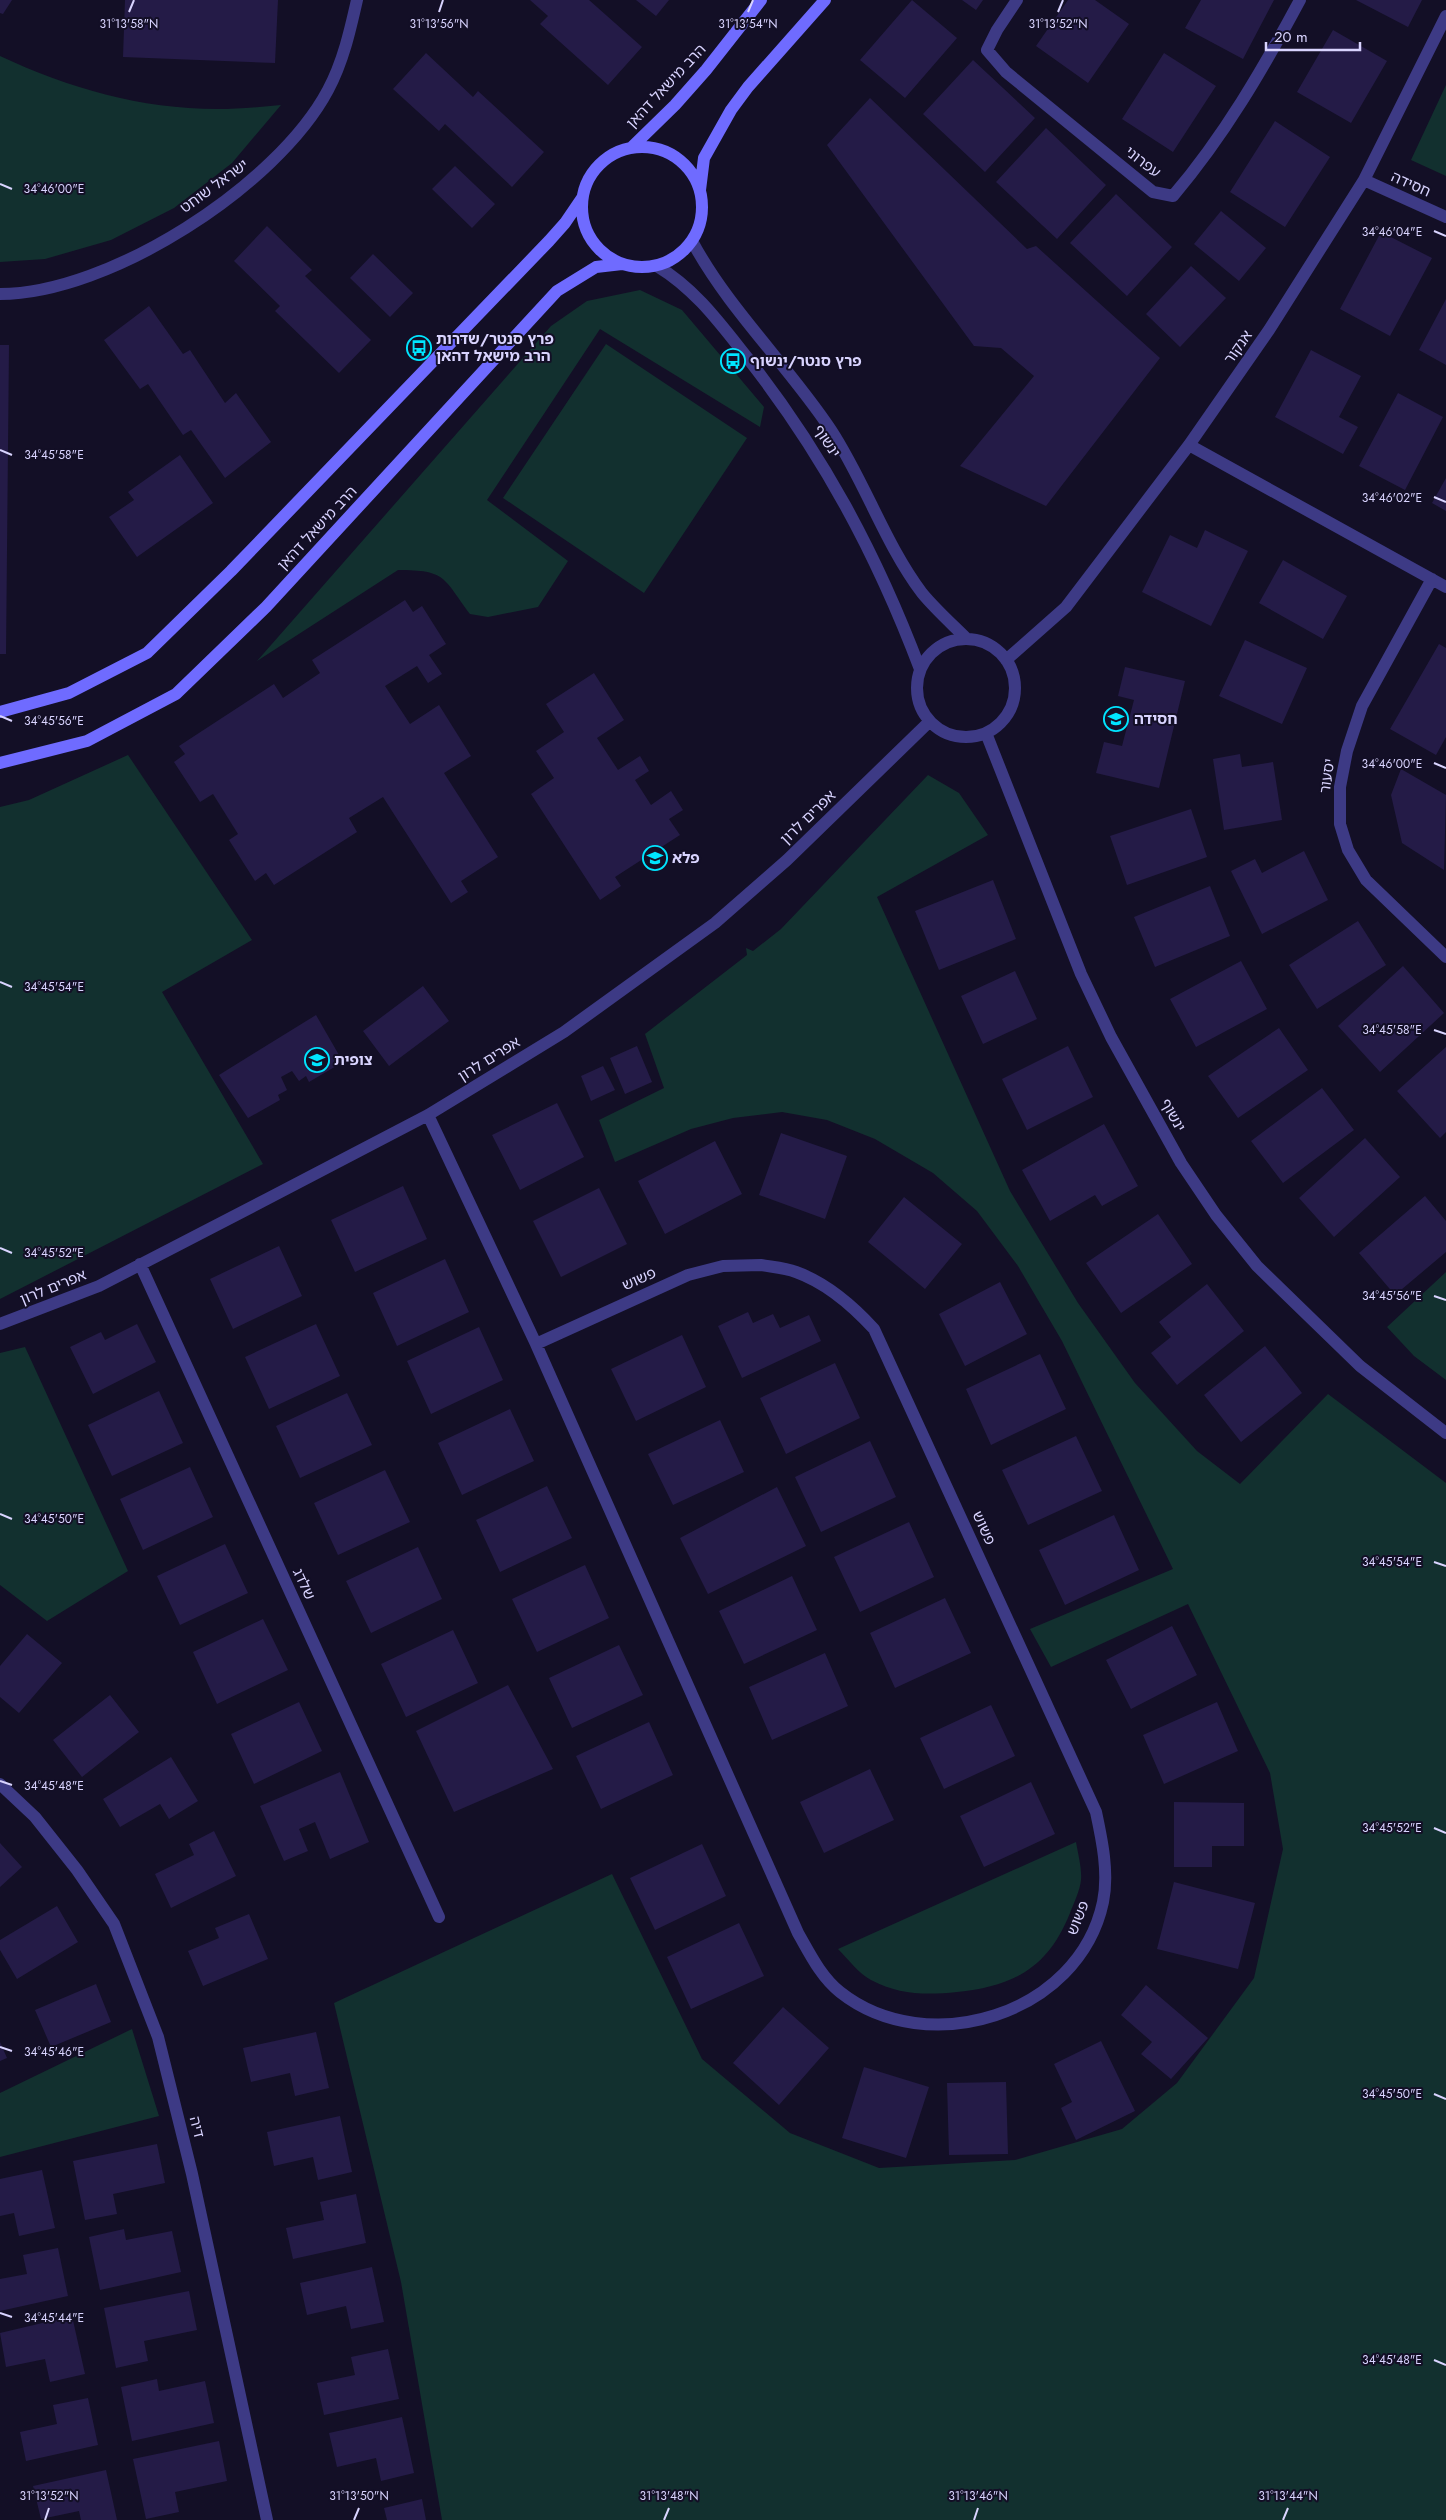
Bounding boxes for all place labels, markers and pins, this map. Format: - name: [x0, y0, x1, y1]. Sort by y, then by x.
- place label: פרץ סנטר/שדרות הרב מישאל דהאן: [436, 328, 554, 367]
- bus stop icon: פרץ סנטר/שדרות הרב מישאל דהאן: [406, 335, 432, 361]
- bus stop icon: פרץ סנטר/ינשוף: [720, 348, 746, 374]
- place label: פרץ סנטר/ינשוף: [750, 350, 862, 372]
- school or university icon: חסידה: [1103, 706, 1129, 732]
- place label: חסידה: [1134, 708, 1178, 730]
- school or university icon: פלא: [642, 845, 668, 871]
- place label: פלא: [672, 847, 700, 869]
- school or university icon: צופית: [304, 1047, 330, 1073]
- place label: צופית: [334, 1049, 373, 1071]

